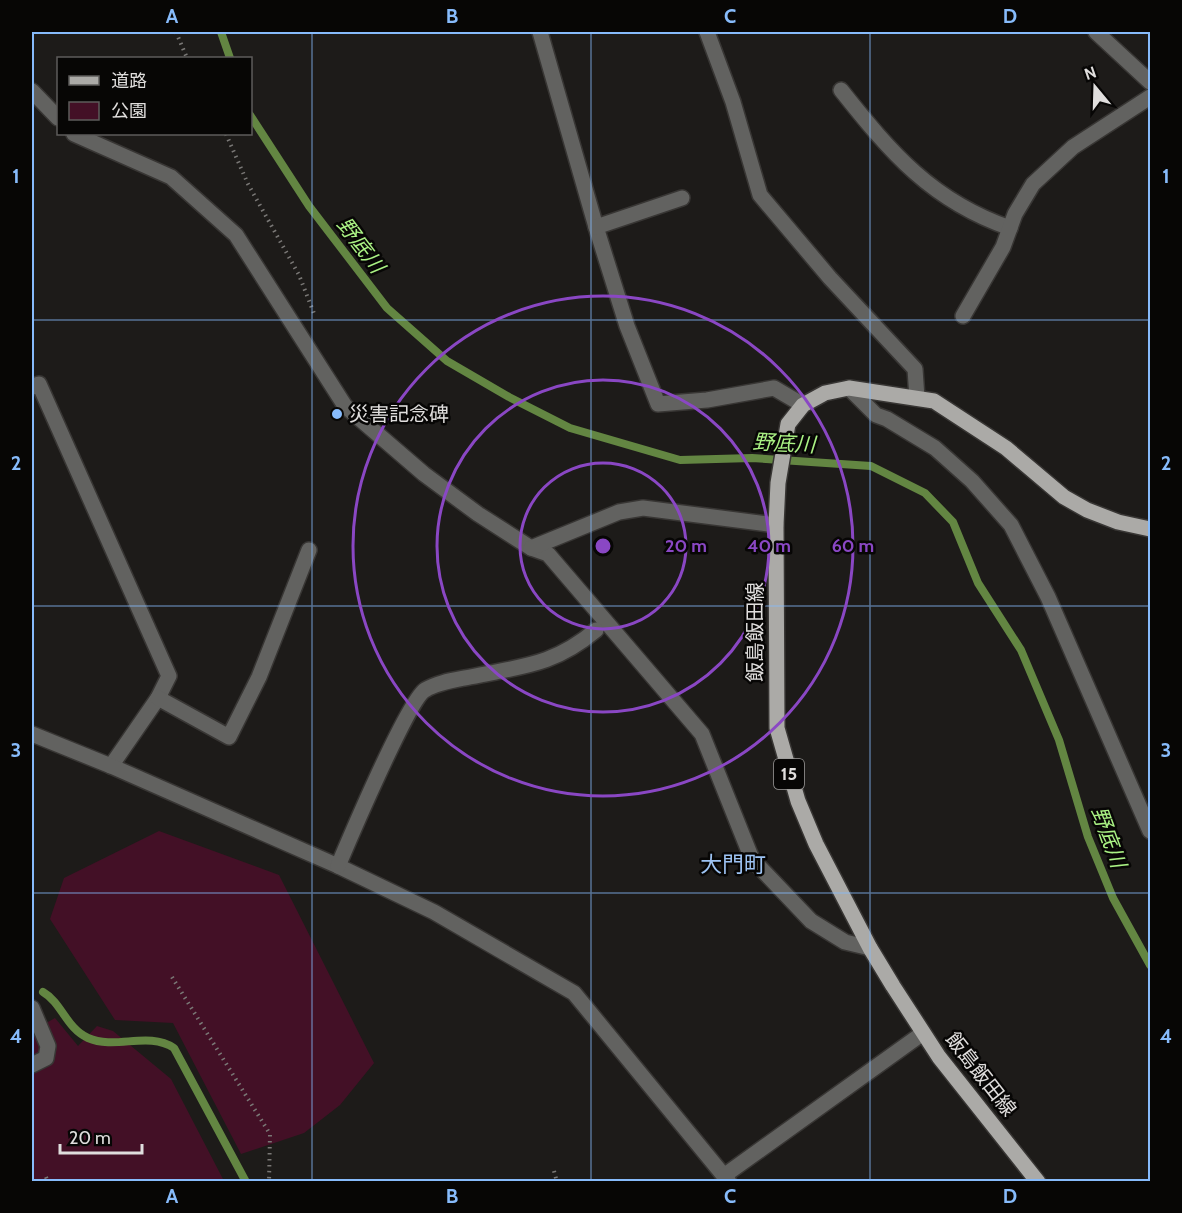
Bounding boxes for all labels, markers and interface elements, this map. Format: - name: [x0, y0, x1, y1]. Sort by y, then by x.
- text: A: [166, 4, 179, 28]
- text: B: [446, 4, 458, 28]
- text: C: [724, 4, 736, 28]
- text: D: [1003, 4, 1017, 28]
- legend: [57, 57, 252, 135]
- north arrow: [1065, 57, 1125, 117]
- text: N: [1082, 62, 1099, 84]
- text: 道路: [111, 70, 147, 92]
- text: 公園: [111, 100, 147, 122]
- text: 1: [12, 164, 20, 188]
- text: 1: [1162, 164, 1170, 188]
- water label: 野底川: [332, 212, 391, 279]
- place label: 災害記念碑: [349, 402, 449, 426]
- marker: 災害記念碑: [330, 407, 344, 421]
- water label: 野底川: [752, 429, 818, 457]
- text: 2: [11, 451, 21, 475]
- text: 2: [1161, 451, 1171, 475]
- text: 20 m: [665, 535, 707, 557]
- text: 40 m: [747, 535, 791, 557]
- text: 60 m: [832, 535, 874, 557]
- centre of rings: [593, 536, 613, 556]
- street label: 飯島飯田線: [743, 582, 767, 682]
- text: 3: [11, 738, 21, 762]
- text: 3: [1161, 738, 1171, 762]
- road number: 15: [774, 759, 804, 789]
- water label: 野底川: [1086, 803, 1132, 873]
- district label: 大門町: [700, 851, 766, 878]
- text: 4: [10, 1024, 22, 1048]
- text: 4: [1160, 1024, 1172, 1048]
- street label: 飯島飯田線: [941, 1027, 1021, 1121]
- scale bar: [60, 1117, 142, 1155]
- text: 20 m: [69, 1127, 111, 1149]
- text: A: [166, 1184, 179, 1208]
- text: B: [446, 1184, 458, 1208]
- text: C: [724, 1184, 736, 1208]
- text: D: [1003, 1184, 1017, 1208]

